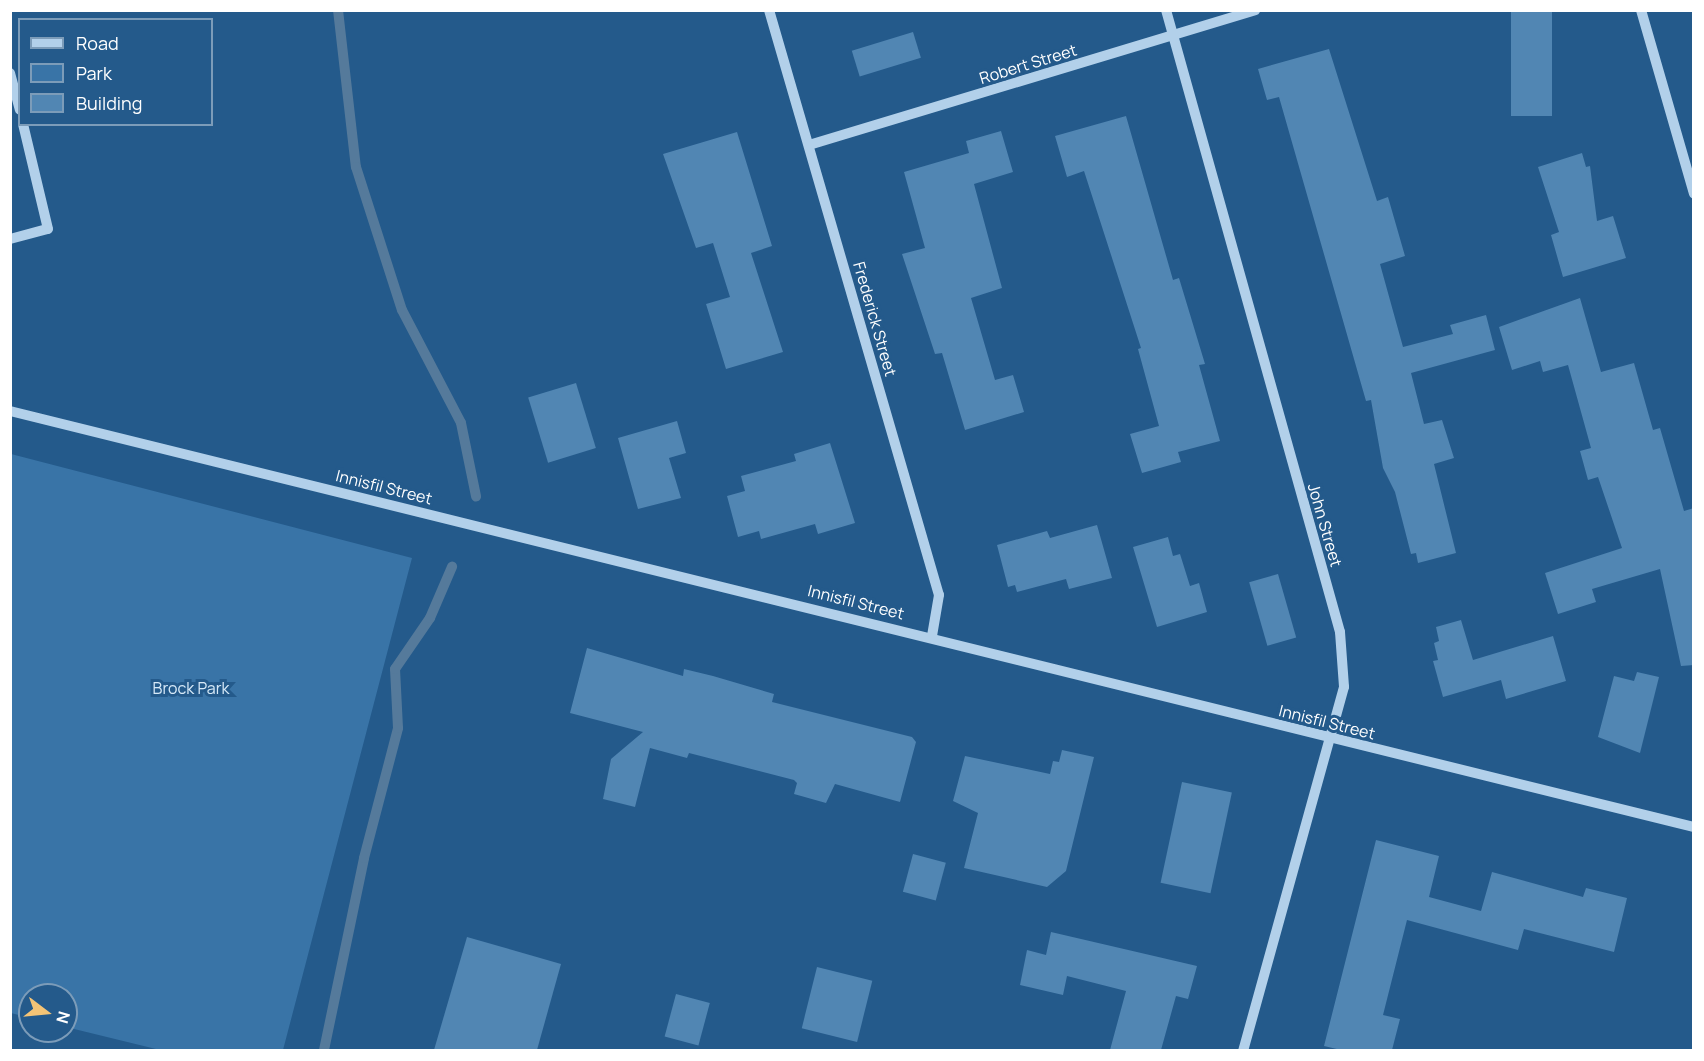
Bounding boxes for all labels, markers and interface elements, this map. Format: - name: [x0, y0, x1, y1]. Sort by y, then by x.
- legend: [18, 18, 213, 126]
- text: Road: [76, 31, 119, 55]
- street label: Robert Street: [977, 40, 1079, 88]
- text: Park: [76, 61, 112, 85]
- text: Building: [76, 91, 142, 115]
- street label: Frederick Street: [849, 259, 901, 379]
- street label: Innisfil Street: [334, 466, 434, 508]
- street label: John Street: [1304, 481, 1346, 569]
- street label: Innisfil Street: [806, 581, 906, 623]
- park label: Brock Park: [153, 678, 229, 698]
- street label: Innisfil Street: [1277, 701, 1377, 743]
- north arrow: [18, 983, 78, 1043]
- text: N: [51, 1009, 76, 1026]

